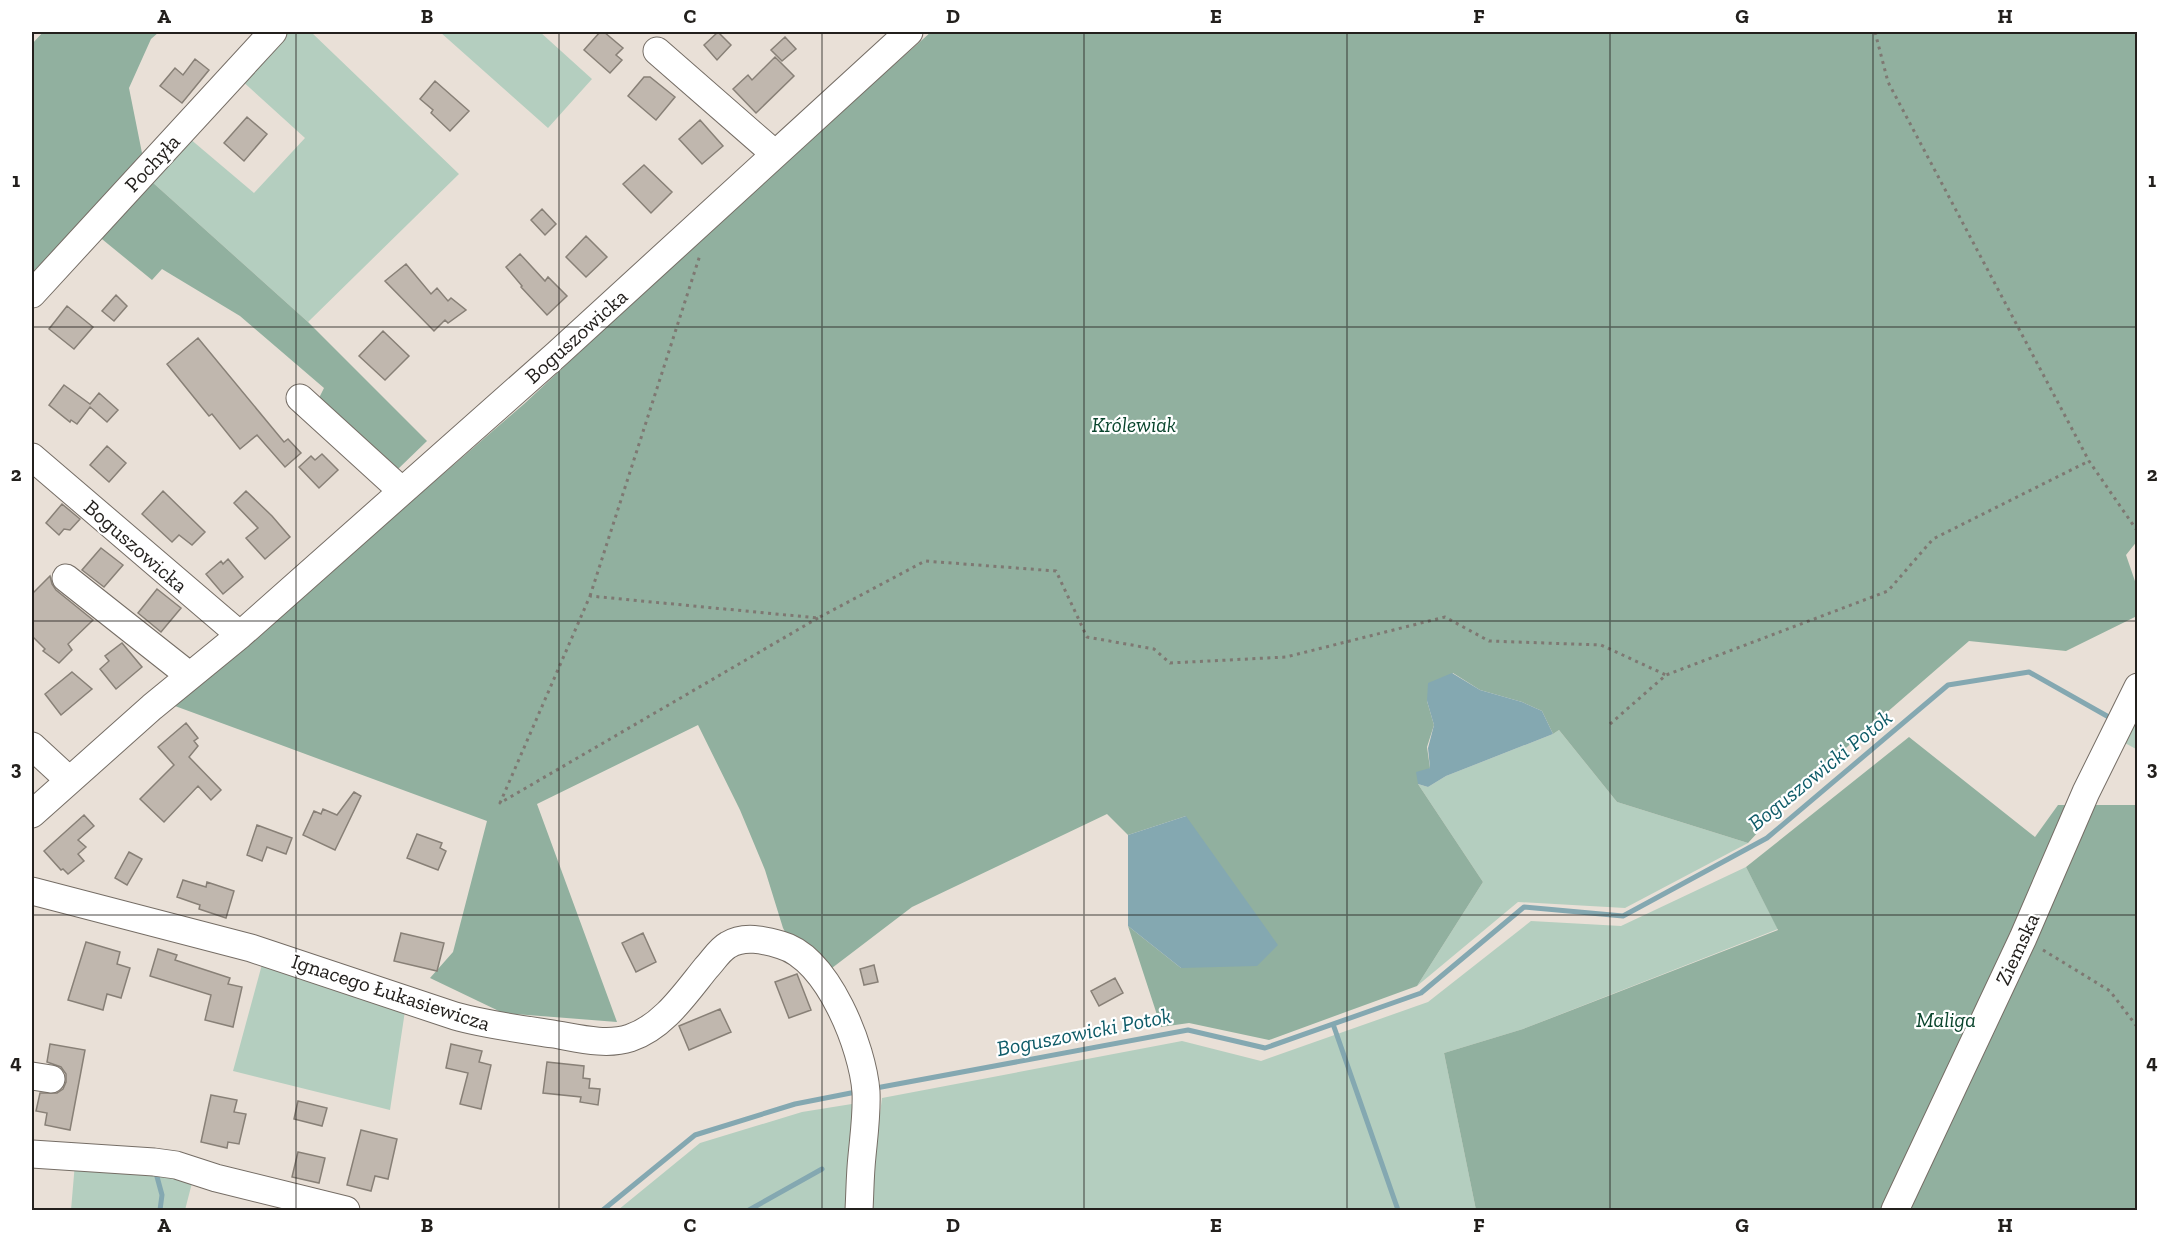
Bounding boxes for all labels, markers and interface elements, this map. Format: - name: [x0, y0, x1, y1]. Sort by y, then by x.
- text: A: [157, 4, 171, 28]
- text: B: [421, 4, 433, 28]
- text: C: [684, 4, 697, 28]
- text: D: [946, 4, 960, 28]
- text: E: [1210, 4, 1222, 28]
- text: F: [1473, 4, 1485, 28]
- text: G: [1735, 4, 1749, 28]
- text: H: [1997, 4, 2013, 28]
- street label: Pochyła: [119, 129, 185, 197]
- text: 1: [12, 168, 20, 192]
- text: 1: [2148, 168, 2156, 192]
- street label: Boguszowicka: [520, 284, 632, 388]
- park label: Królewiak: [1092, 412, 1176, 437]
- text: 2: [11, 462, 22, 486]
- text: 2: [2147, 462, 2158, 486]
- street label: Boguszowicka: [79, 494, 193, 598]
- water label: Boguszowicki Potok: [1743, 704, 1898, 836]
- text: 3: [11, 756, 22, 780]
- text: 3: [2147, 756, 2158, 780]
- street label: Ziemska: [1990, 909, 2044, 989]
- street label: Ignacego Łukasiewicza: [289, 948, 493, 1036]
- water label: Boguszowicki Potok: [994, 1002, 1174, 1062]
- park label: Maliga: [1916, 1007, 1976, 1032]
- text: 4: [10, 1050, 22, 1074]
- text: 4: [2146, 1050, 2158, 1074]
- text: A: [157, 1213, 171, 1237]
- text: B: [421, 1213, 433, 1237]
- text: C: [684, 1213, 697, 1237]
- text: D: [946, 1213, 960, 1237]
- text: E: [1210, 1213, 1222, 1237]
- text: F: [1473, 1213, 1485, 1237]
- text: G: [1735, 1213, 1749, 1237]
- text: H: [1997, 1213, 2013, 1237]

